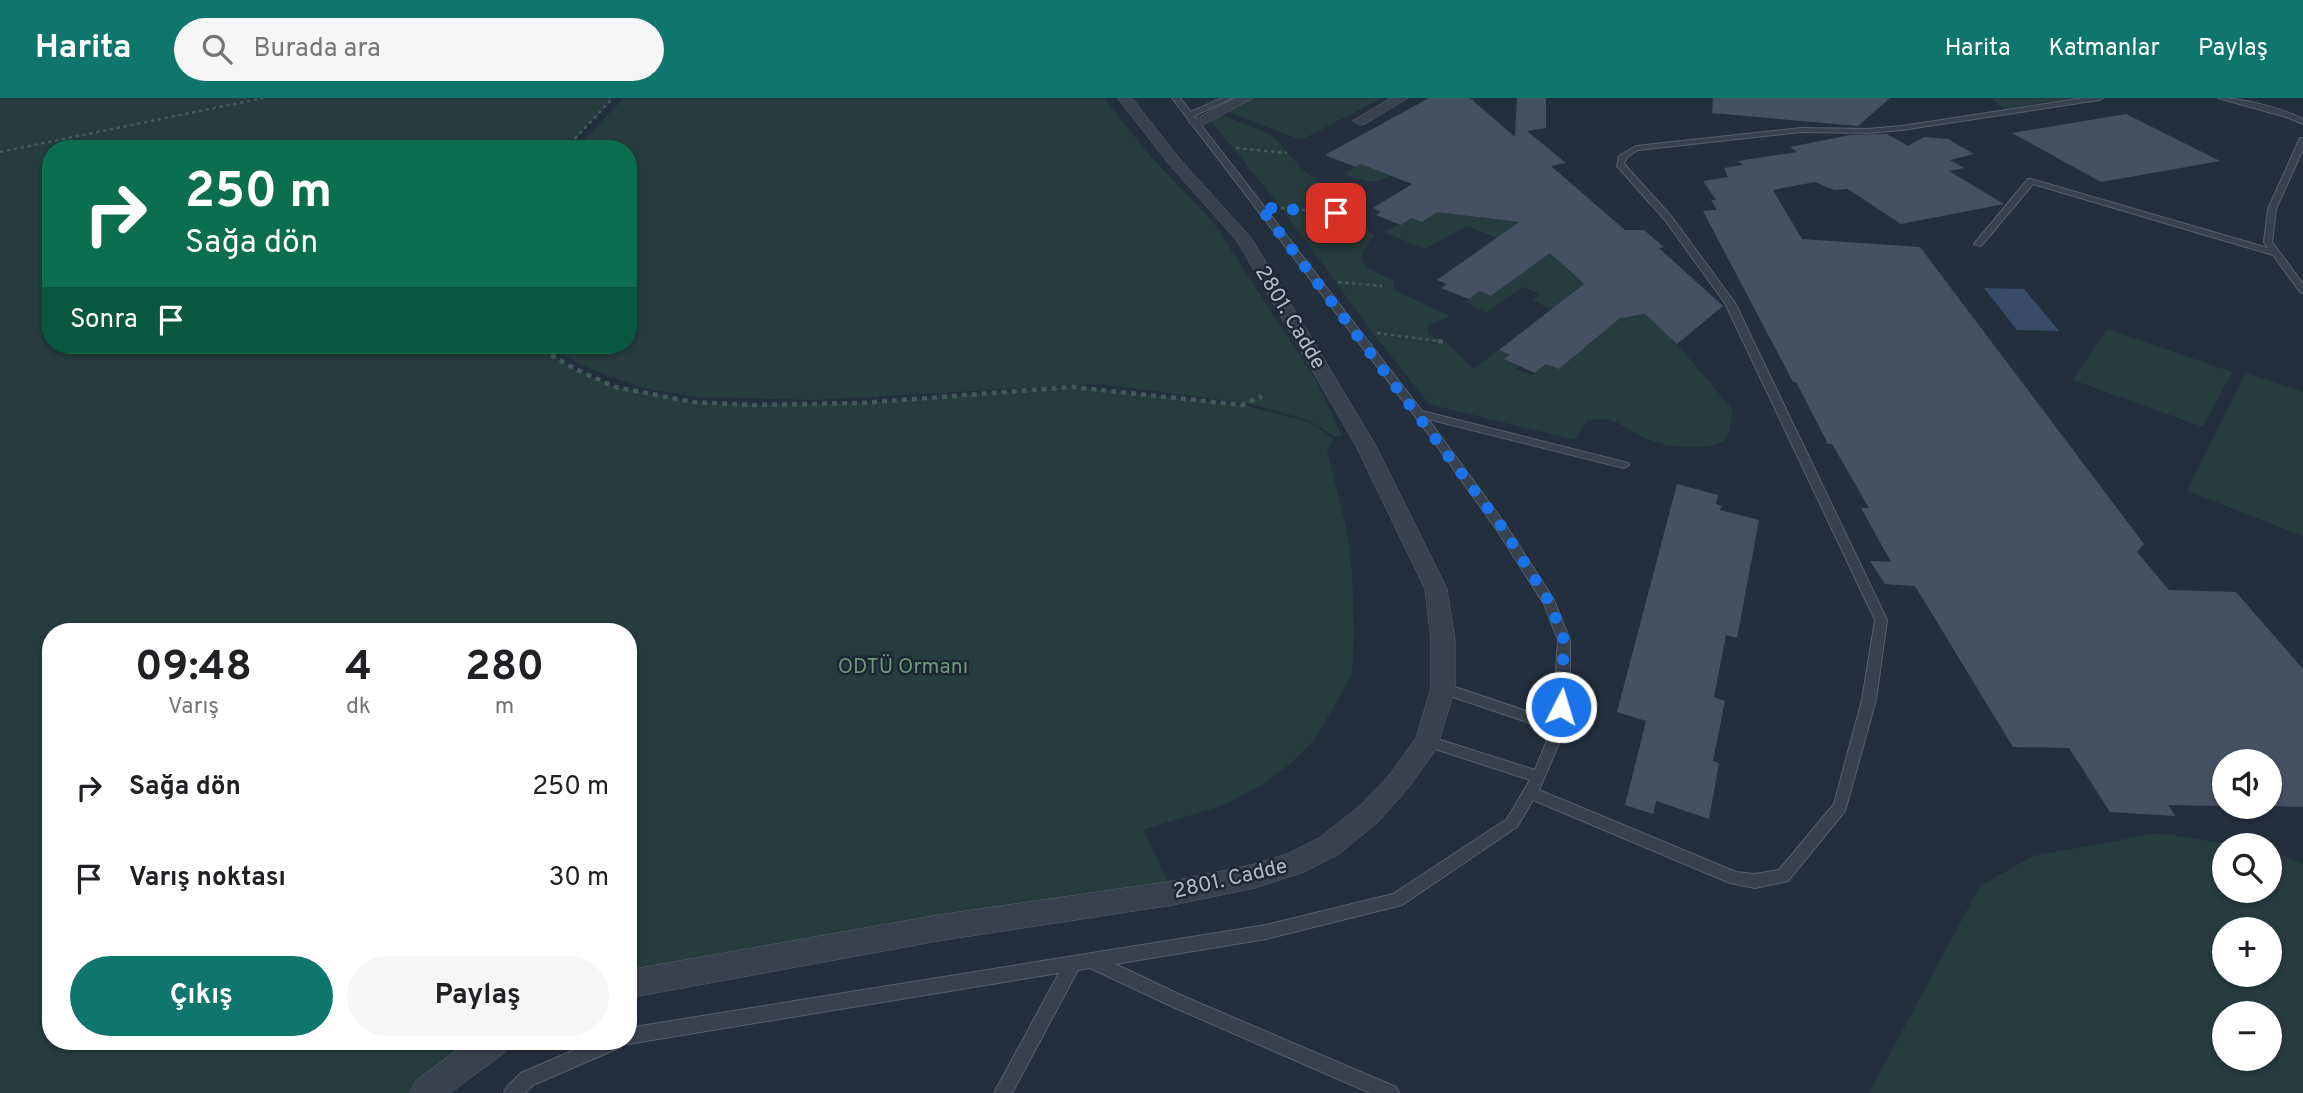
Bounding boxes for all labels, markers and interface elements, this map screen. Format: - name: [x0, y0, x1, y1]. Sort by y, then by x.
- search box: [174, 18, 664, 81]
- text: Harita: [35, 28, 132, 70]
- icon: search: [198, 30, 236, 68]
- text: Burada ara: [254, 33, 381, 66]
- text: Harita: [1945, 34, 2011, 64]
- text: Katmanlar: [2049, 34, 2160, 64]
- text: Paylaş: [2198, 34, 2268, 64]
- text: 250 m: [185, 163, 332, 225]
- icon: right: [70, 168, 161, 259]
- pin: [1306, 183, 1366, 243]
- icon: arrive: [1317, 194, 1355, 232]
- text: Sağa dön: [185, 224, 318, 264]
- street label: 2801. Cadde: [1248, 261, 1331, 375]
- icon: arrive: [152, 301, 190, 339]
- text: Sonra: [70, 304, 138, 337]
- text: 09:48: [135, 642, 252, 695]
- text: 4: [345, 642, 372, 695]
- text: 280: [465, 642, 544, 695]
- park label: ODTÜ Ormanı: [838, 654, 968, 681]
- position arrow: [1524, 670, 1598, 744]
- text: Varış: [168, 693, 219, 722]
- text: dk: [346, 693, 371, 722]
- text: m: [495, 693, 514, 722]
- map controls: [2212, 749, 2282, 1071]
- button: sound: [2212, 749, 2282, 819]
- icon: right: [70, 769, 108, 807]
- text: Sağa dön: [129, 771, 241, 804]
- text: 250 m: [532, 771, 609, 804]
- button: search: [2212, 833, 2282, 903]
- street label: 2801. Cadde: [1171, 853, 1290, 906]
- icon: arrive: [70, 860, 108, 898]
- text: Varış noktası: [129, 862, 286, 895]
- text: 30 m: [549, 862, 609, 895]
- button: +: [2212, 917, 2282, 987]
- button: Çıkış: [70, 956, 333, 1036]
- button: Paylaş: [347, 956, 609, 1036]
- button: −: [2212, 1001, 2282, 1071]

